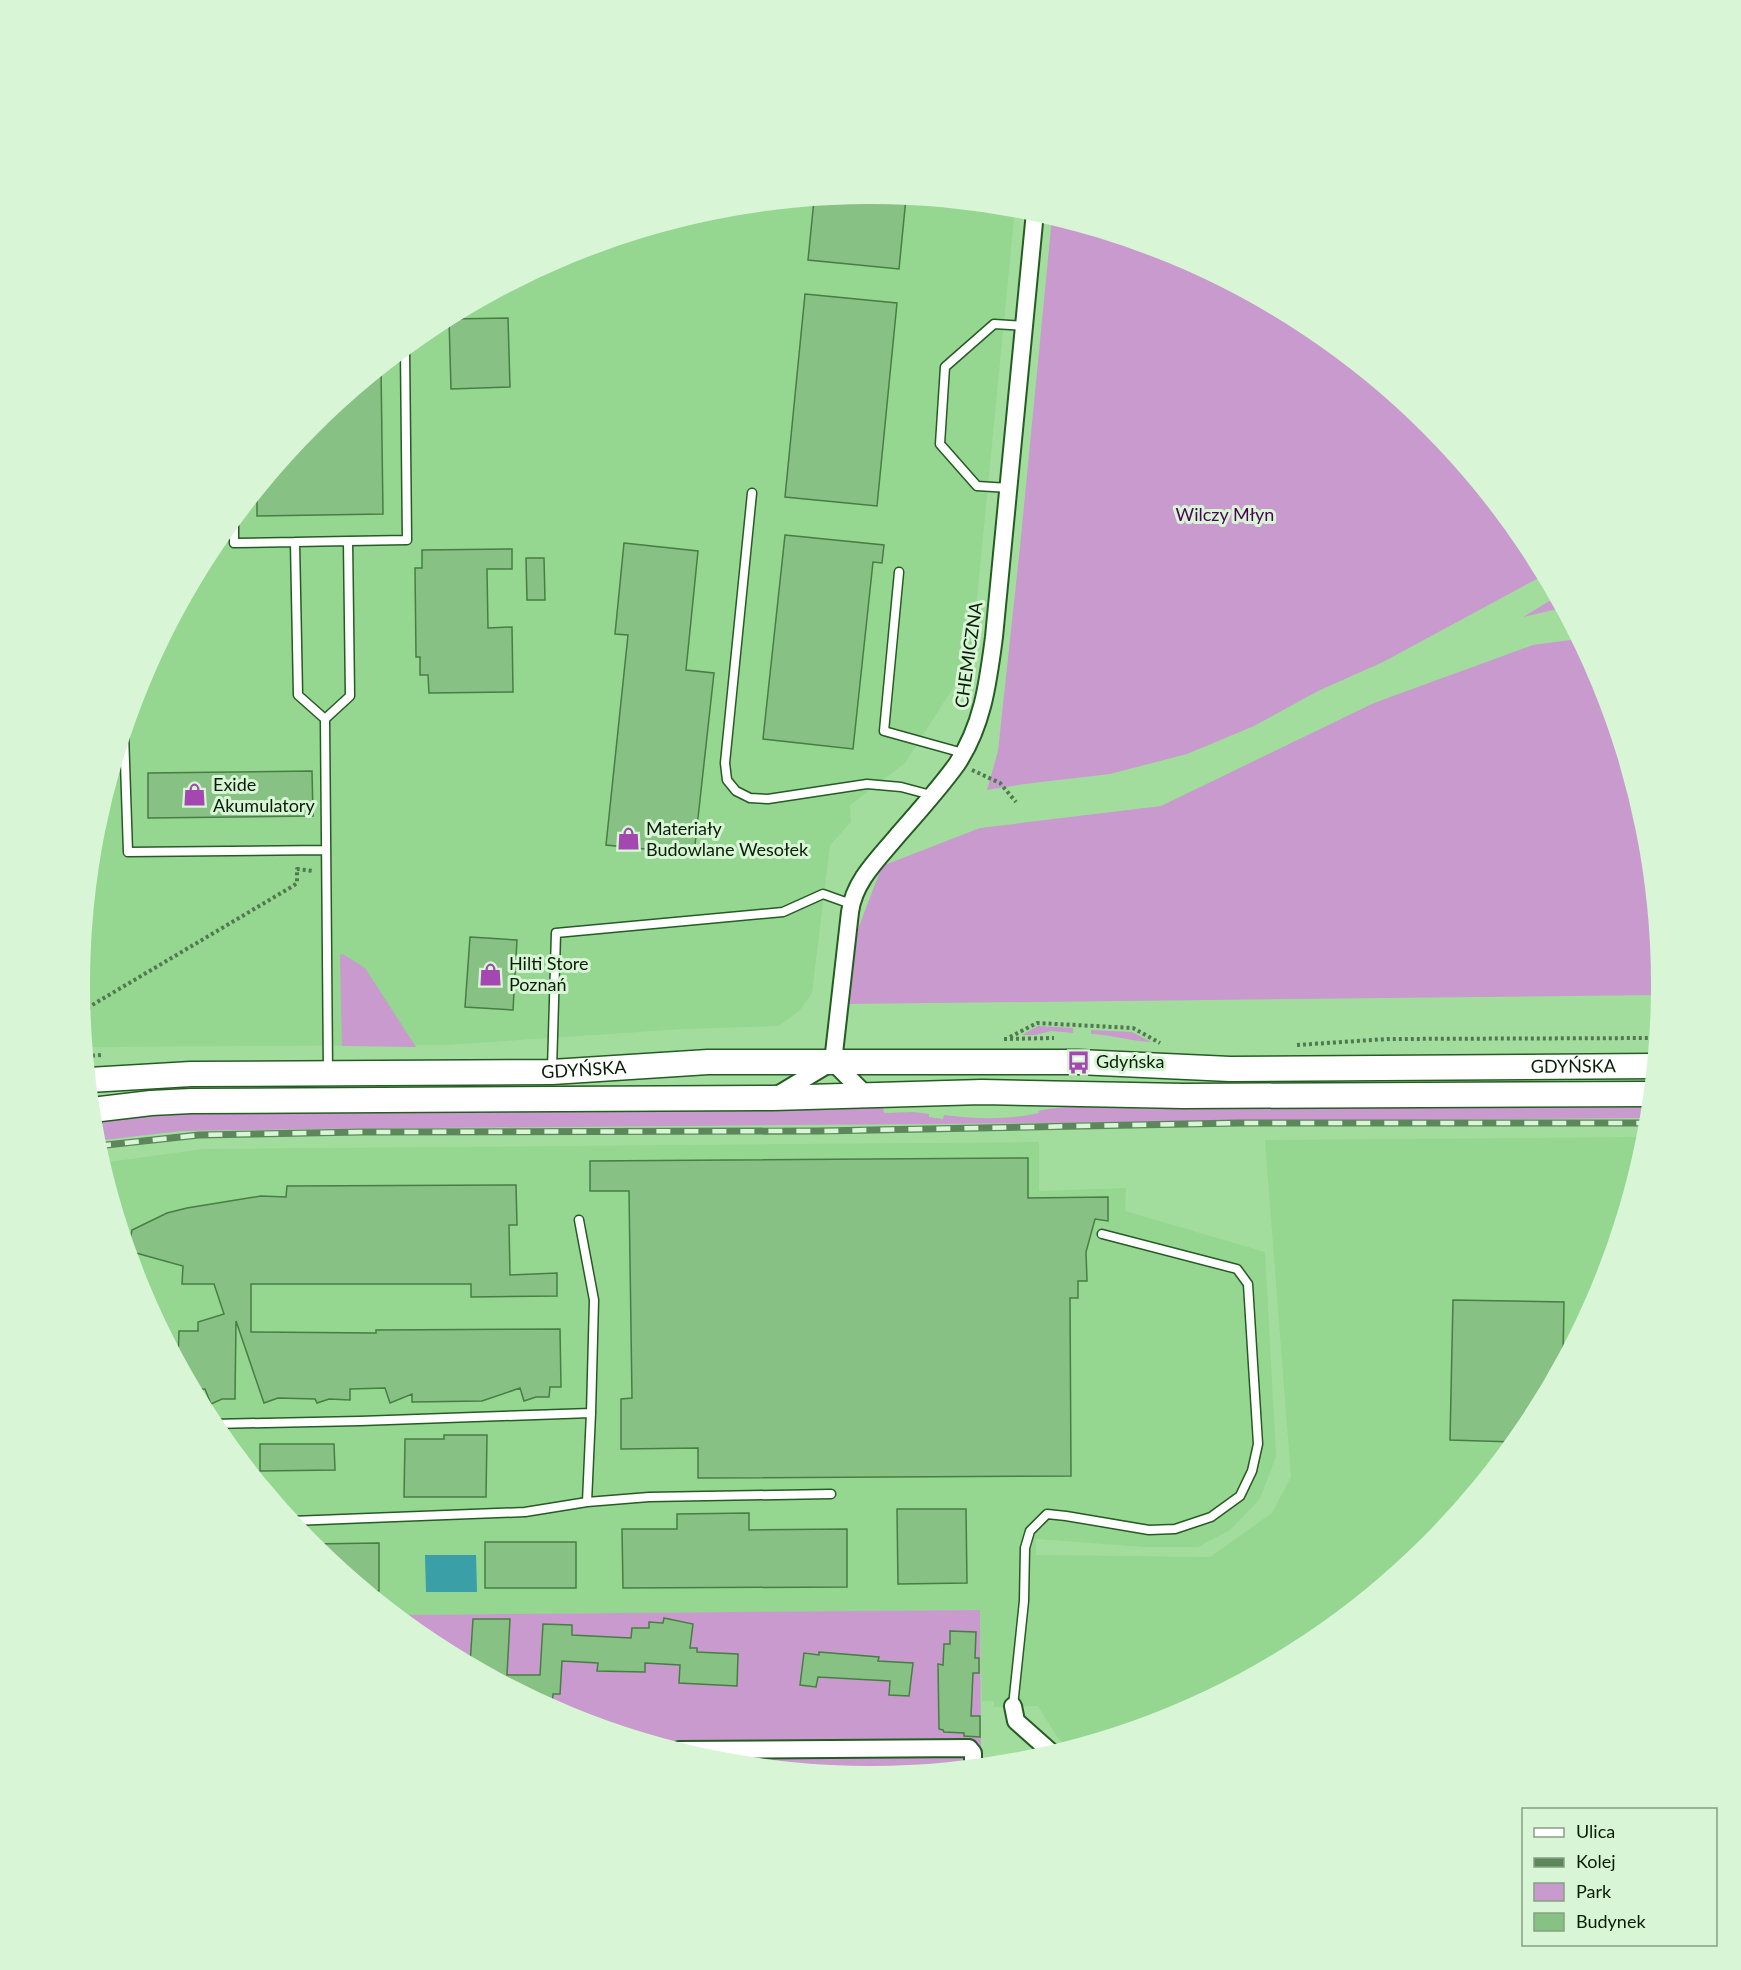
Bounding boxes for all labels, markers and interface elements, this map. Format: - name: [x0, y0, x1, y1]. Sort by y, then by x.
- park label: Wilczy Młyn: [1176, 503, 1274, 525]
- street label: CHEMICZNA: [950, 600, 986, 709]
- place label: Exide Akumulatory: [213, 773, 315, 816]
- shop icon: Exide Akumulatory: [182, 782, 208, 808]
- place label: Materiały Budowlane Wesołek: [646, 817, 809, 860]
- shop icon: Materiały Budowlane Wesołek: [615, 826, 641, 852]
- place label: Hilti Store Poznań: [509, 952, 589, 995]
- shop icon: Hilti Store Poznań: [478, 961, 504, 987]
- bus stop icon: Gdyńska: [1065, 1049, 1091, 1075]
- place label: Gdyńska: [1096, 1050, 1164, 1072]
- street label: GDYŃSKA: [1531, 1054, 1617, 1077]
- street label: GDYŃSKA: [541, 1055, 628, 1082]
- legend: [1522, 1808, 1717, 1946]
- text: Ulica: [1576, 1820, 1615, 1842]
- text: Kolej: [1576, 1850, 1616, 1872]
- text: Park: [1576, 1880, 1612, 1902]
- text: Budynek: [1576, 1910, 1646, 1932]

